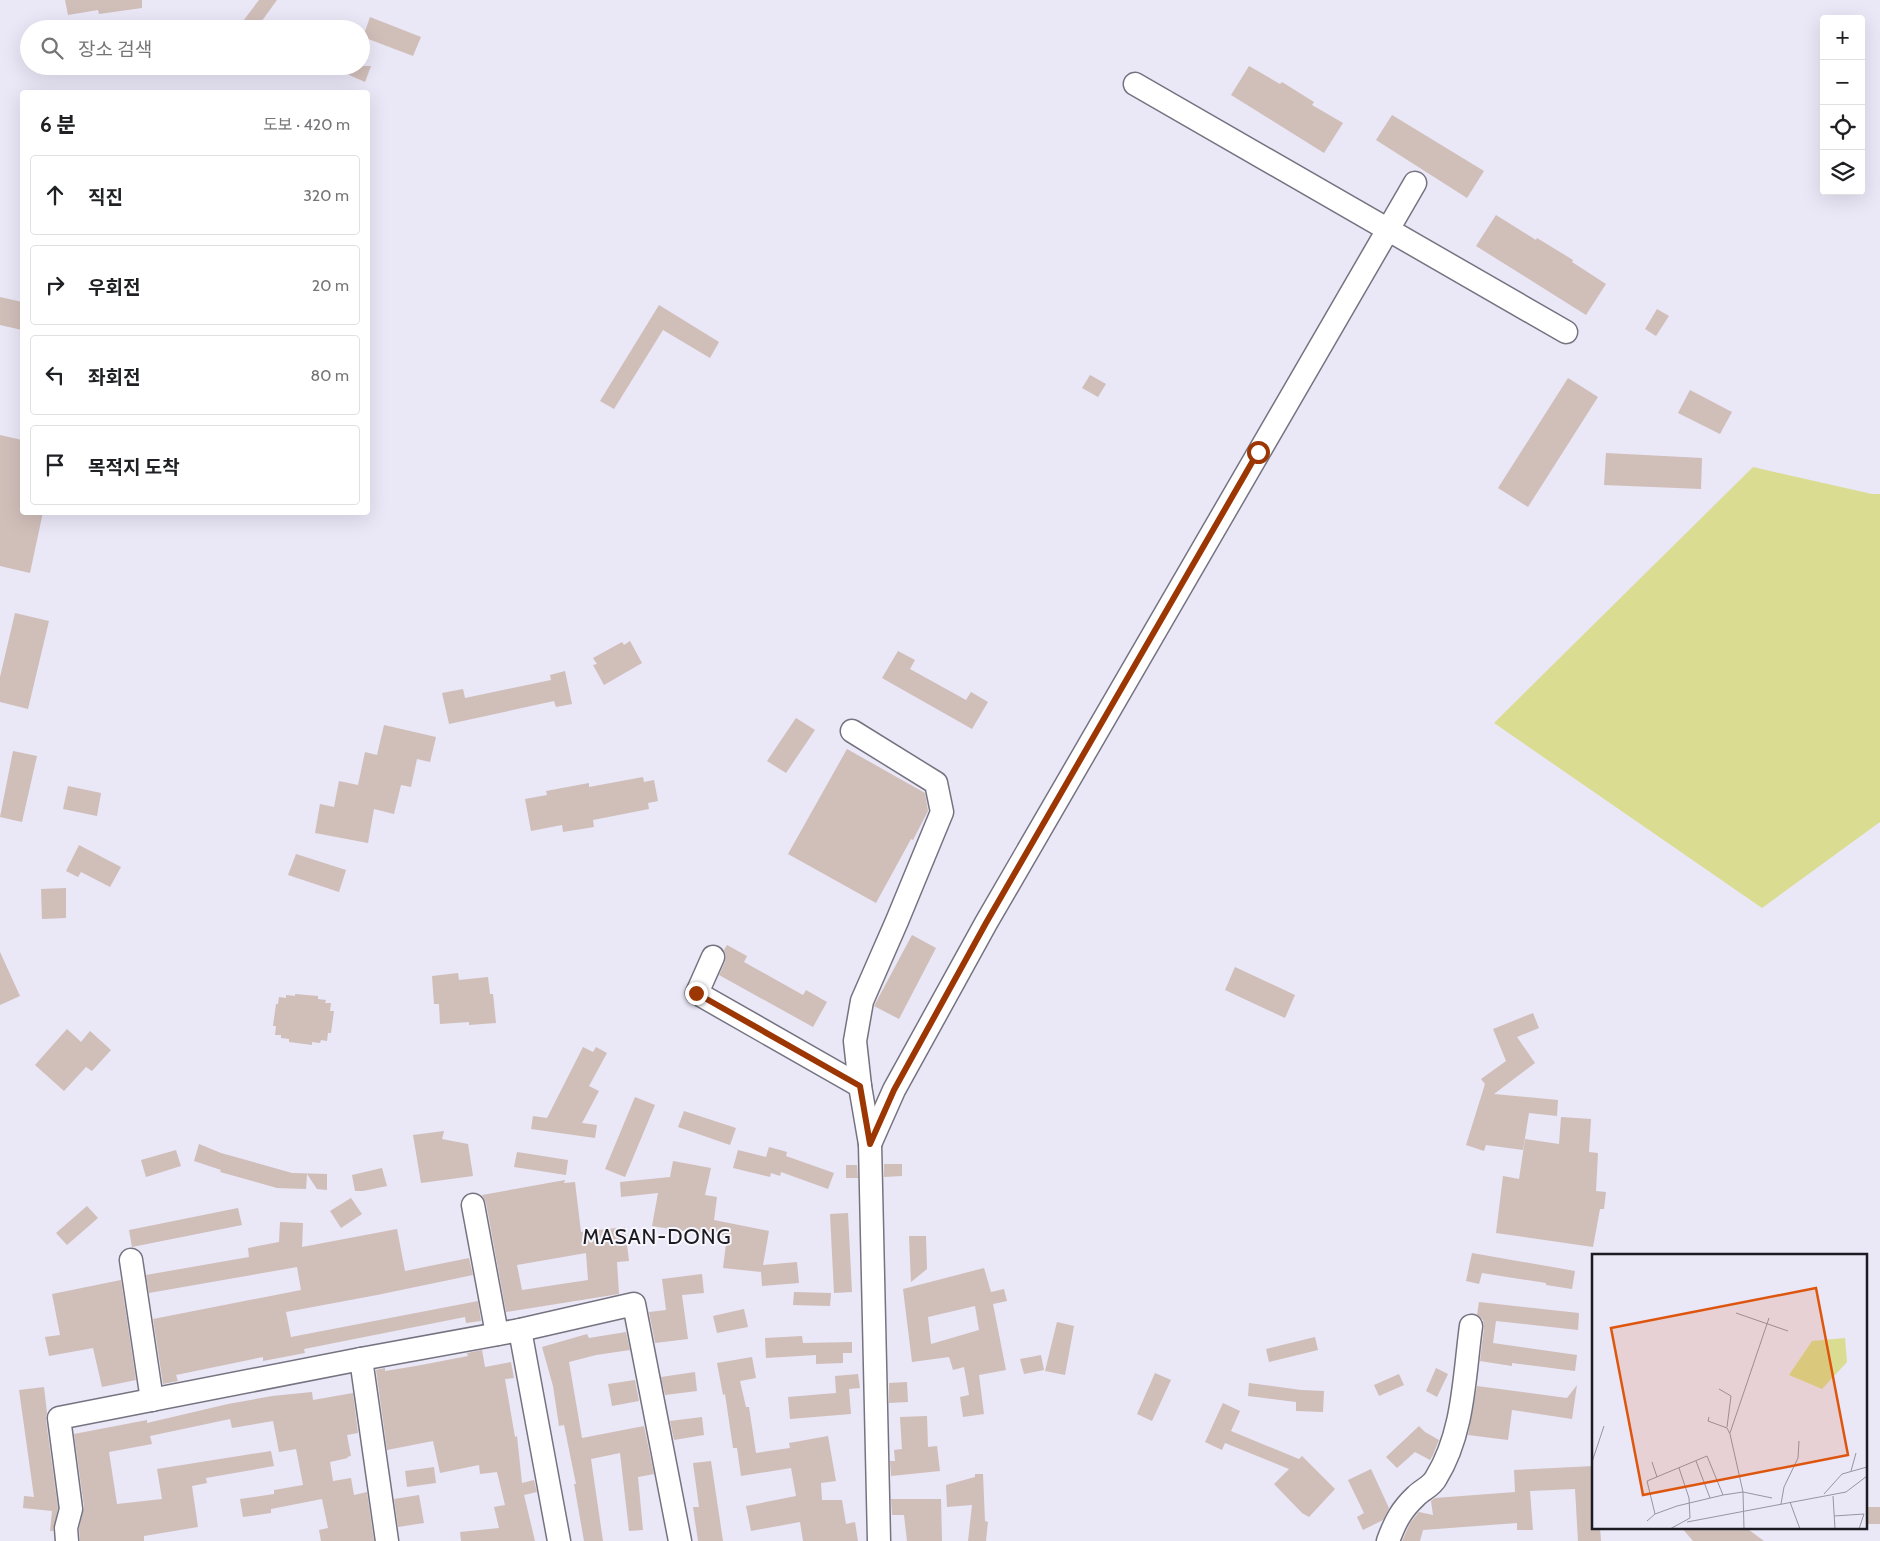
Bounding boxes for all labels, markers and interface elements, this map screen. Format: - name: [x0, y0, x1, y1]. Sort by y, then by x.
- map controls: [1820, 15, 1865, 195]
- button: +: [1820, 15, 1865, 60]
- search box: [20, 20, 370, 75]
- icon: search: [38, 34, 66, 62]
- text: 장소 검색: [78, 38, 152, 61]
- button: −: [1820, 60, 1865, 105]
- button: locate: [1820, 105, 1865, 150]
- text: 6 분: [40, 112, 76, 137]
- text: 도보 · 420 m: [263, 115, 350, 134]
- button: layers: [1820, 150, 1865, 195]
- icon: ahead: [41, 181, 69, 209]
- text: 직진: [88, 186, 123, 209]
- text: 320 m: [303, 186, 349, 205]
- icon: right: [41, 271, 69, 299]
- text: 우회전: [88, 276, 140, 299]
- text: 20 m: [312, 276, 349, 295]
- icon: left: [41, 361, 69, 389]
- text: 좌회전: [88, 366, 140, 389]
- text: 80 m: [311, 366, 349, 385]
- route start: [1247, 441, 1270, 464]
- icon: arrive: [41, 451, 69, 479]
- text: 목적지 도착: [88, 456, 180, 479]
- route end: [685, 982, 708, 1005]
- district label: MASAN-DONG: [582, 1224, 732, 1249]
- inset map: [1592, 1254, 1868, 1528]

